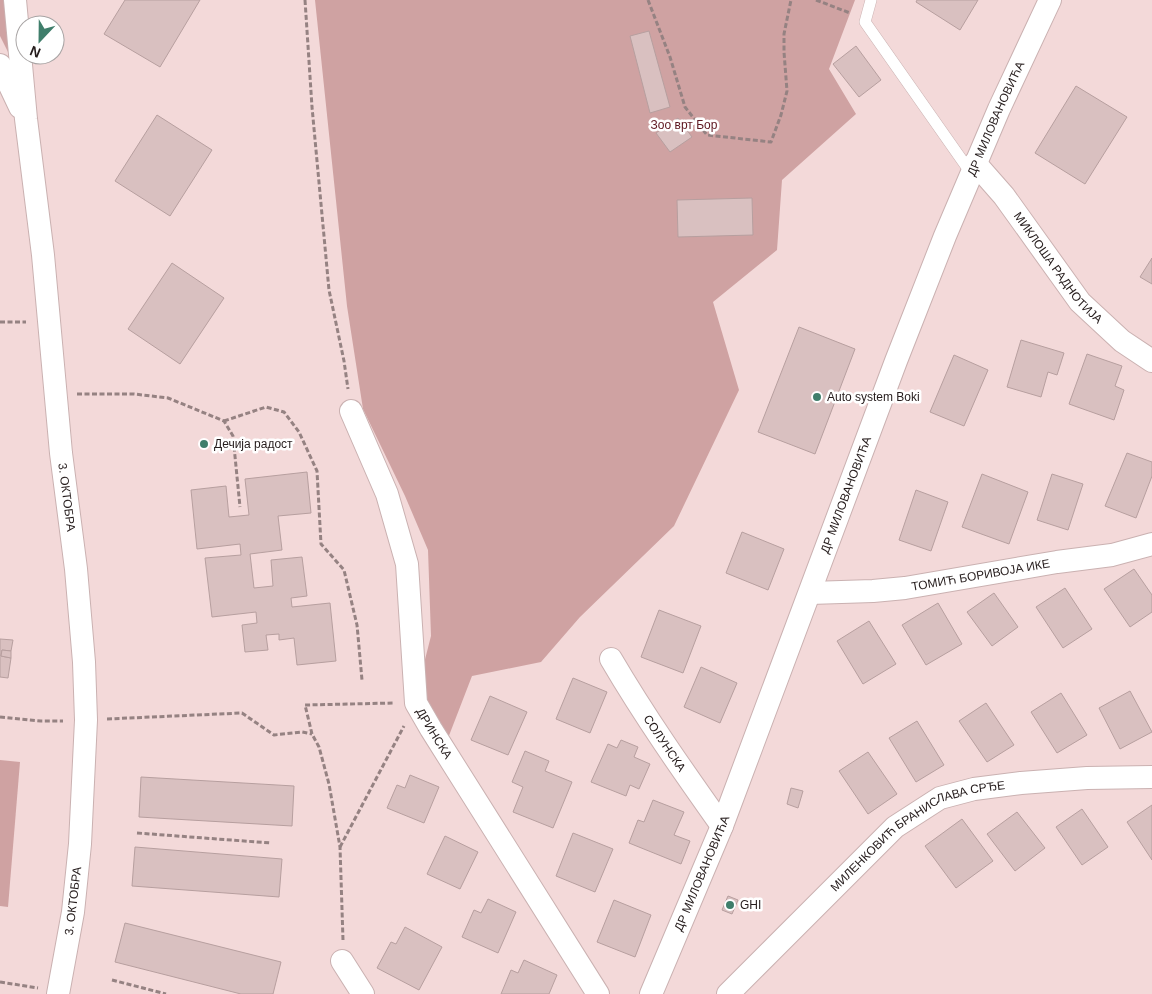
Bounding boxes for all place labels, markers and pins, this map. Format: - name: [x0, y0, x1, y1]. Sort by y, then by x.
- place label: Auto system Boki: [827, 390, 920, 404]
- marker: Auto system Boki: [811, 391, 823, 403]
- place label: Дечија радост: [214, 437, 293, 451]
- marker: Дечија радост: [198, 438, 210, 450]
- place label: GHI: [740, 898, 761, 912]
- marker: GHI: [724, 899, 736, 911]

